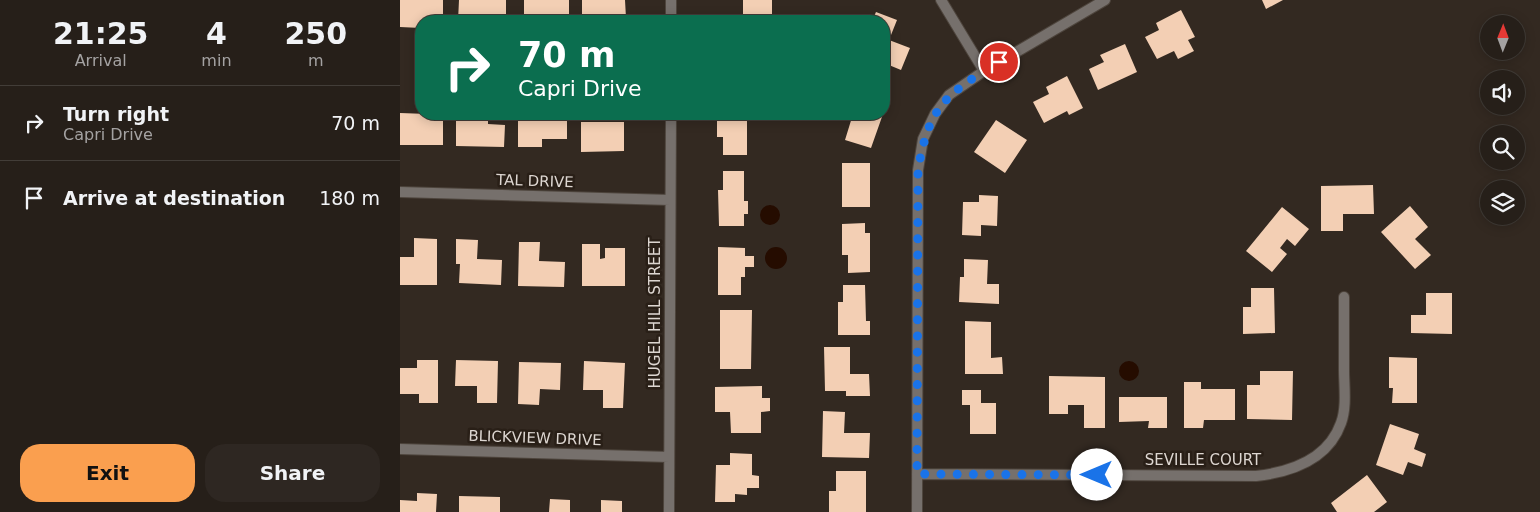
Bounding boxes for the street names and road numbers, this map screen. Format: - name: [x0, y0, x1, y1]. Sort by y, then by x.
- street label: TAL DRIVE: [495, 171, 574, 191]
- street label: HUGEL HILL STREET: [646, 237, 664, 388]
- street label: BLICKVIEW DRIVE: [468, 427, 602, 449]
- street label: SEVILLE COURT: [1145, 451, 1262, 469]

